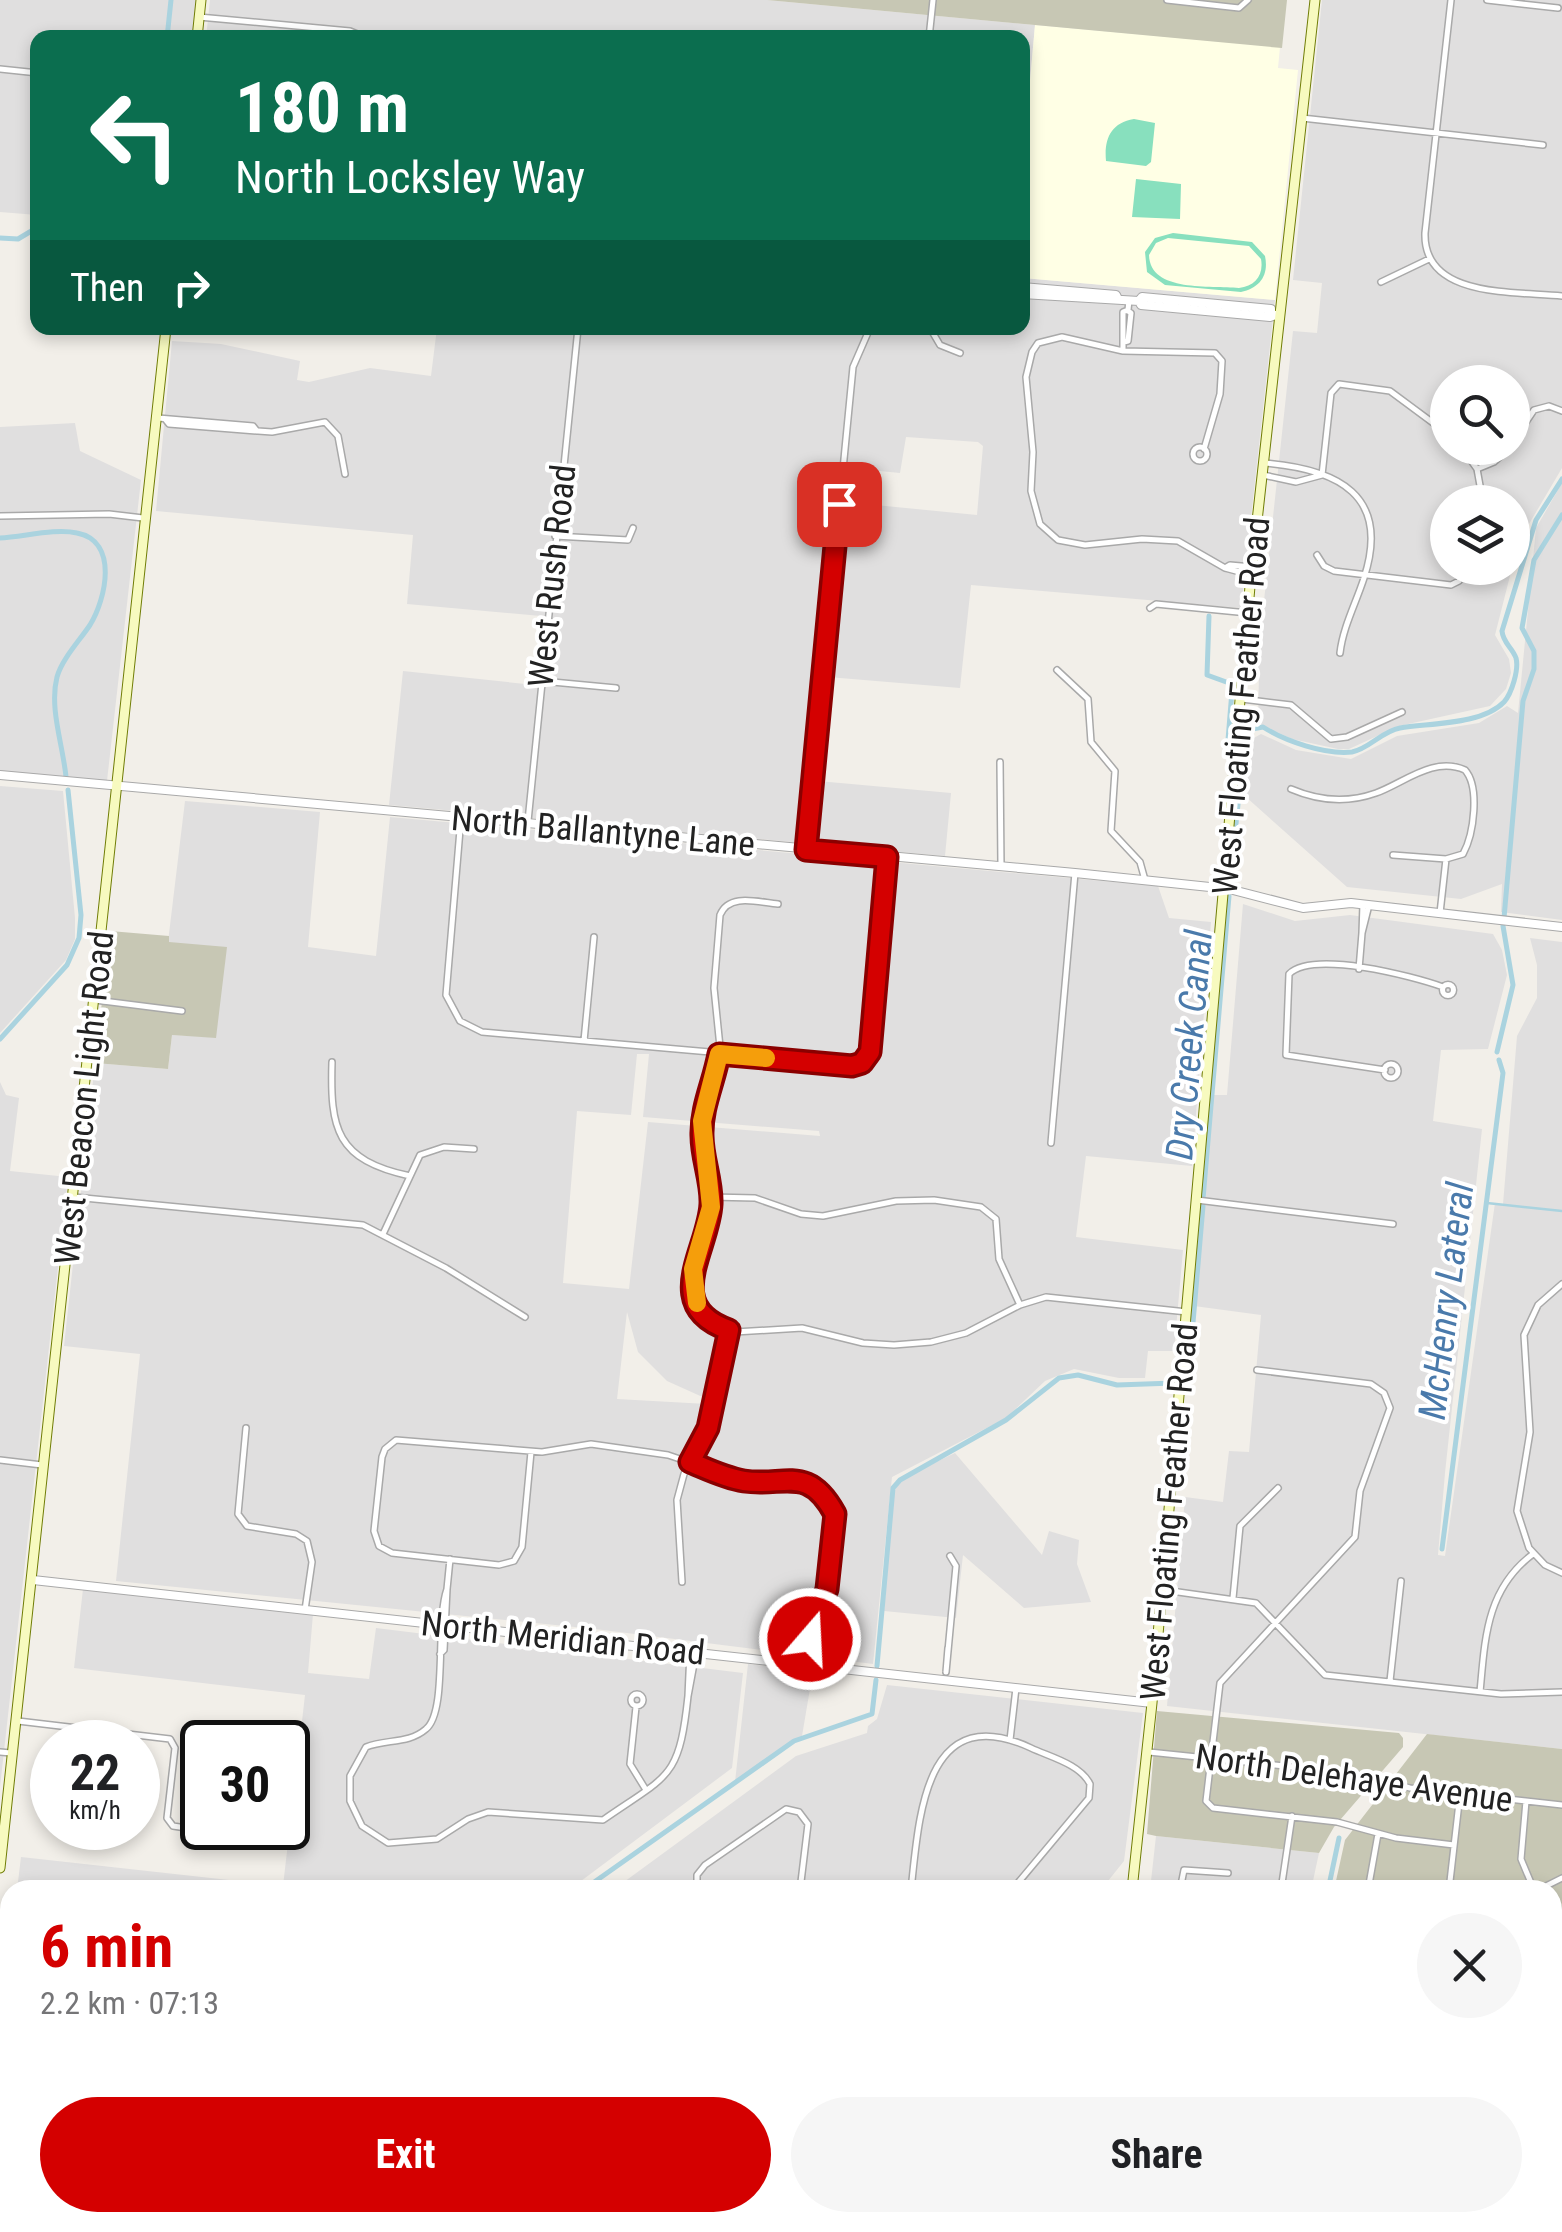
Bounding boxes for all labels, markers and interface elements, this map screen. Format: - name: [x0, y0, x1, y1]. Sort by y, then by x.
- text: 180 m: [235, 67, 409, 149]
- icon: left: [70, 70, 200, 200]
- text: North Locksley Way: [235, 151, 585, 204]
- icon: right: [164, 260, 219, 315]
- text: Then: [70, 266, 144, 310]
- map controls: [1430, 365, 1530, 585]
- button: search: [1430, 365, 1530, 465]
- pin: [797, 462, 882, 547]
- street label: West Rush Road: [520, 463, 585, 689]
- icon: arrive: [812, 477, 867, 532]
- button: layers: [1430, 485, 1530, 585]
- street label: West Floating Feather Road: [1205, 515, 1278, 897]
- street label: North Ballantyne Lane: [449, 798, 757, 865]
- water label: Dry Creek Canal: [1157, 928, 1221, 1162]
- street label: West Beacon Light Road: [47, 929, 122, 1267]
- water label: McHenry Lateral: [1410, 1179, 1482, 1422]
- street label: West Floating Feather Road: [1133, 1321, 1206, 1703]
- position arrow: [758, 1587, 862, 1691]
- street label: North Meridian Road: [419, 1603, 707, 1674]
- speed limit sign: 30: [180, 1720, 310, 1850]
- street label: North Delehaye Avenue: [1193, 1736, 1515, 1821]
- text: 22: [70, 1744, 120, 1802]
- text: km/h: [69, 1796, 121, 1825]
- text: 6 min: [40, 1911, 173, 1982]
- button: close: [1417, 1913, 1522, 2018]
- text: 2.2 km · 07:13: [40, 1984, 219, 2022]
- button: Exit: [40, 2097, 771, 2212]
- button: Share: [791, 2097, 1522, 2212]

